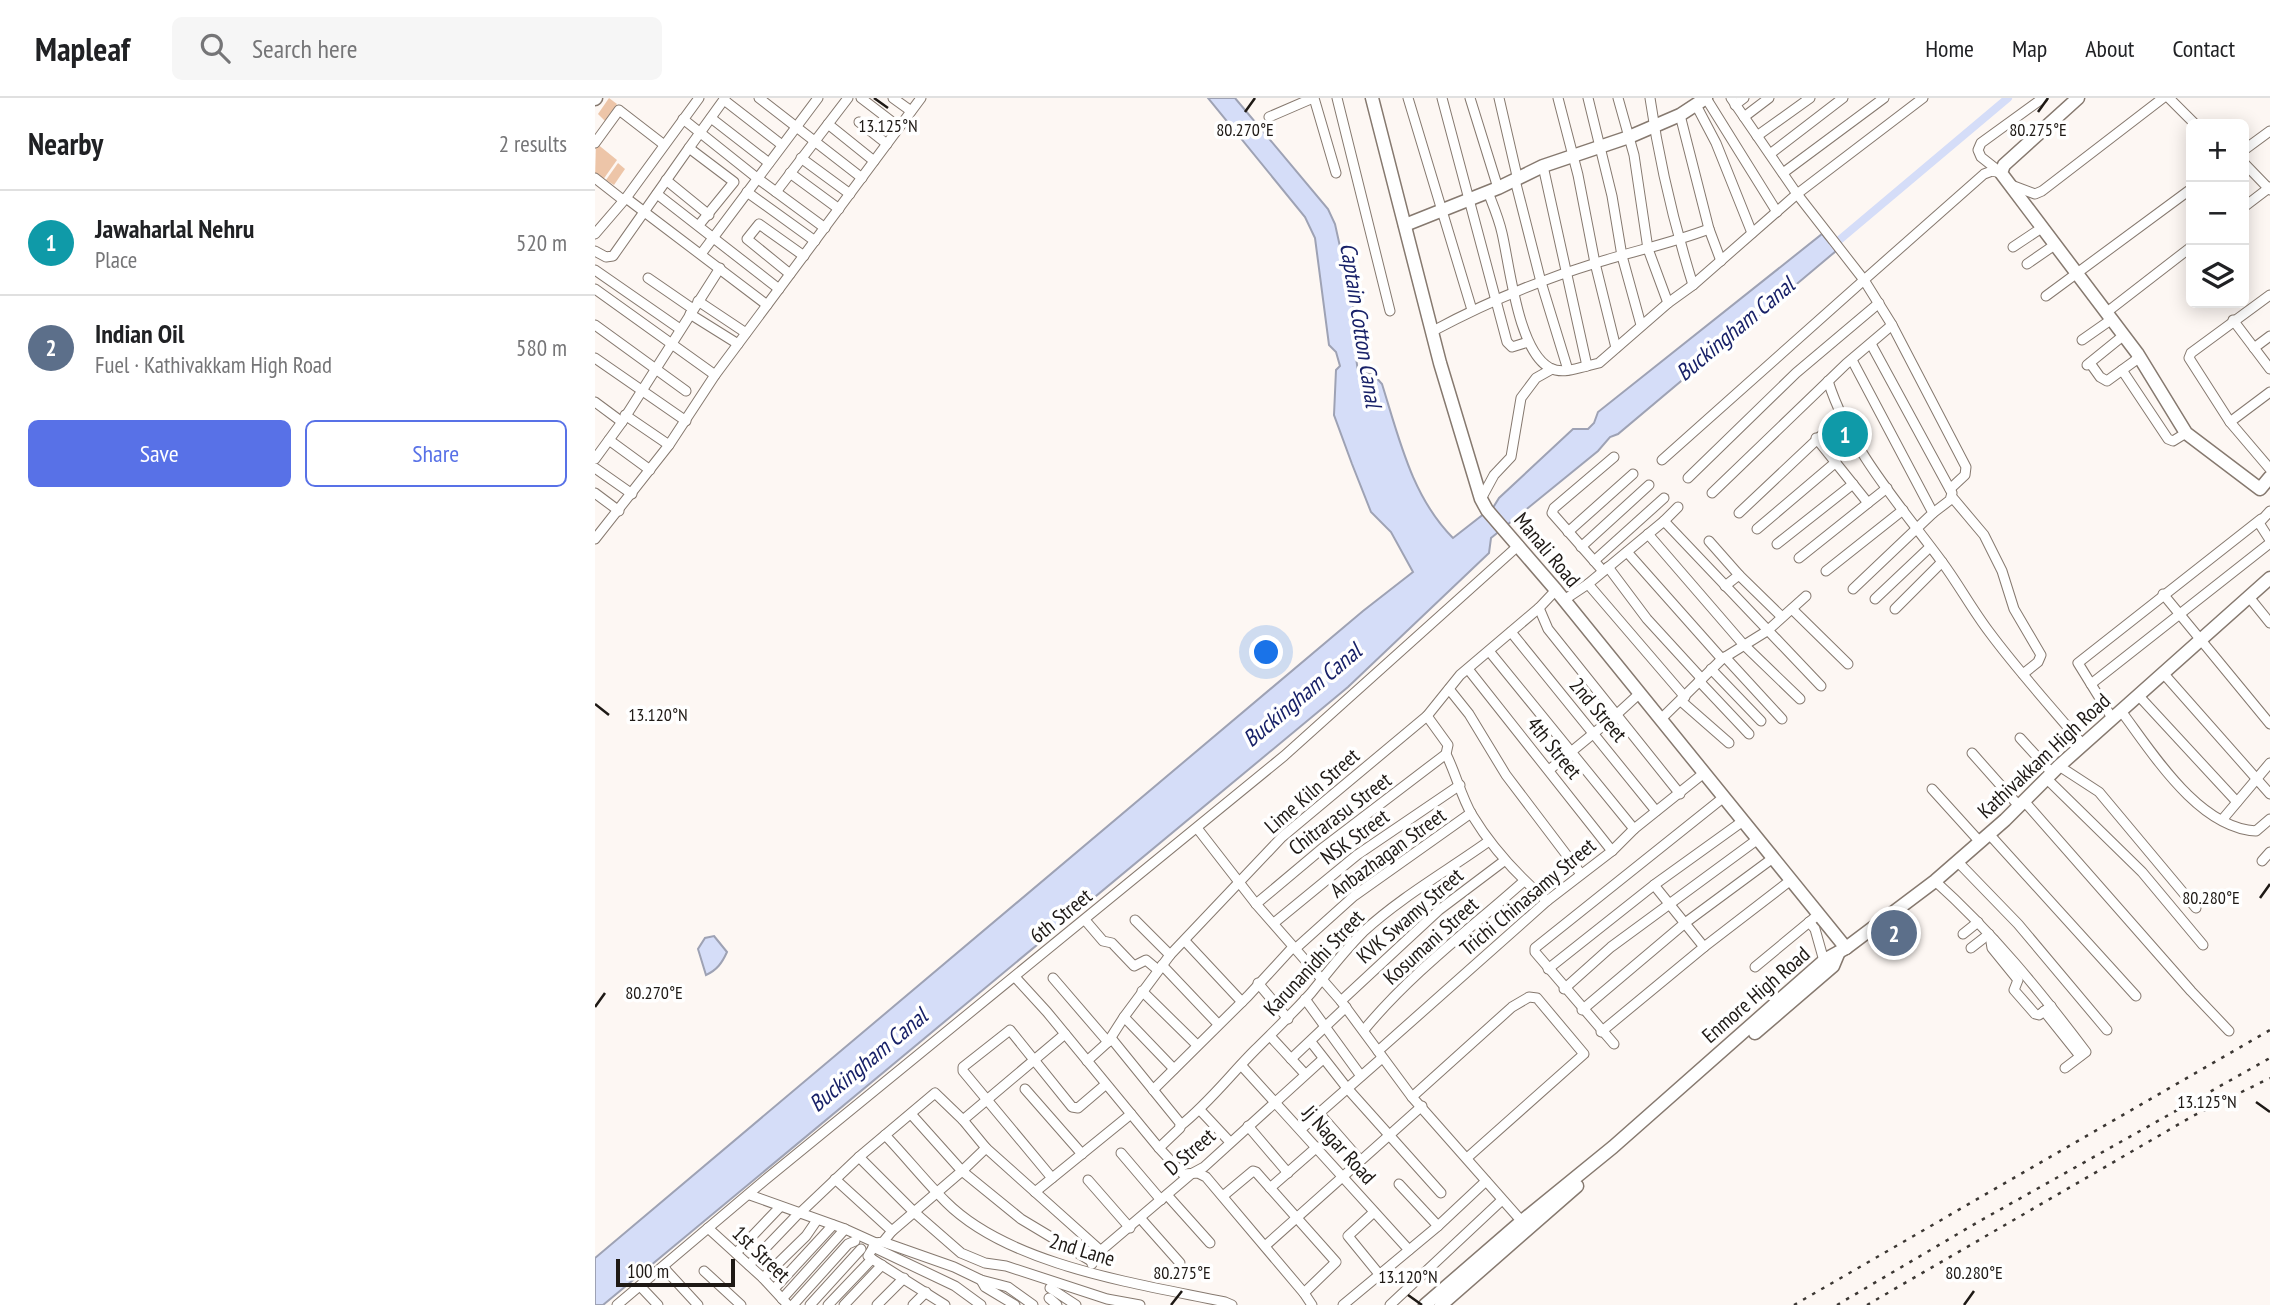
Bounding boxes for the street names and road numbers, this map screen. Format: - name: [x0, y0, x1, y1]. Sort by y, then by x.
- street label: Manali Road: [1508, 507, 1586, 592]
- street label: 2nd Street: [1564, 672, 1633, 748]
- street label: Kathivakkam High Road: [1972, 687, 2116, 824]
- street label: 4th Street: [1521, 711, 1588, 784]
- street label: Lime Kiln Street: [1259, 742, 1365, 839]
- street label: Chitrarasu Street: [1283, 766, 1397, 861]
- street label: Anbazhagan Street: [1325, 801, 1451, 904]
- street label: NSK Street: [1315, 803, 1394, 870]
- street label: Trichi Chinasamy Street: [1454, 832, 1601, 961]
- street label: KVK Swamy Street: [1351, 862, 1469, 969]
- street label: 6th Street: [1024, 882, 1097, 949]
- street label: Kosumani Street: [1378, 891, 1484, 990]
- street label: Karunanidhi Street: [1258, 904, 1370, 1021]
- street label: Enmore High Road: [1696, 940, 1815, 1049]
- street label: Jj Nagar Road: [1296, 1099, 1382, 1190]
- street label: D Street: [1159, 1122, 1221, 1181]
- street label: 1st Street: [727, 1220, 796, 1288]
- street label: 2nd Lane: [1046, 1227, 1118, 1272]

